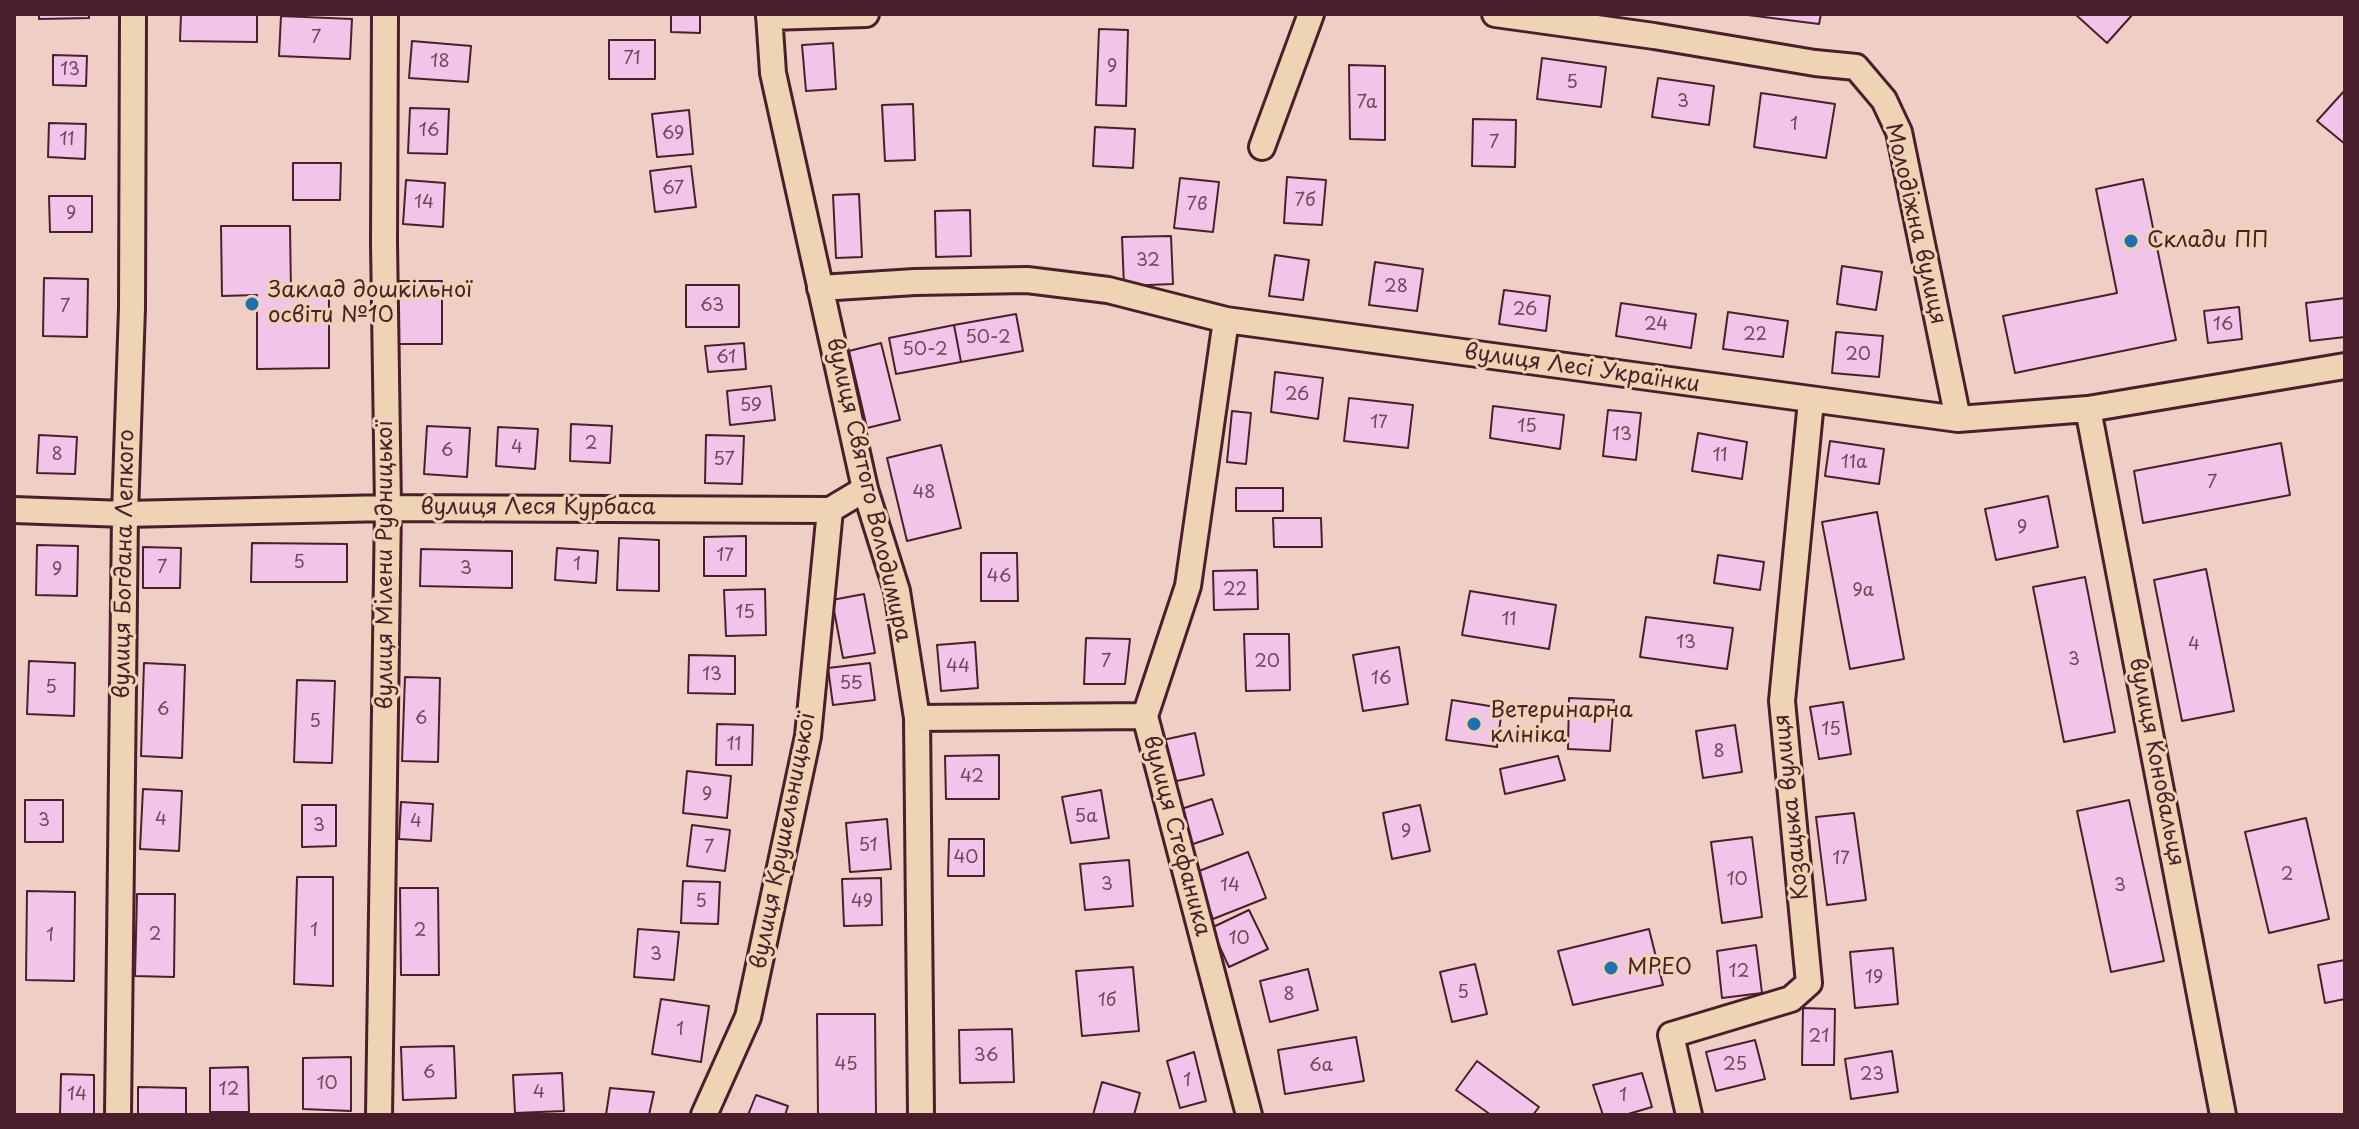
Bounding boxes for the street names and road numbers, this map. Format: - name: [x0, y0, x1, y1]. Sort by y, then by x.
- street label: Молодіжна вулиця: [1879, 121, 1951, 327]
- street label: вулиця Святого Володимира: [820, 335, 916, 645]
- street label: вулиця Лесі Українки: [1463, 339, 1701, 399]
- street label: вулиця Мілени Рудницької: [373, 420, 399, 710]
- street label: вулиця Богдана Лепкого: [109, 429, 141, 699]
- street label: вулиця Леся Курбаса: [420, 495, 656, 521]
- street label: вулиця Коновальця: [2123, 656, 2189, 868]
- street label: вулиця Крушельницької: [746, 711, 822, 971]
- street label: Козацька вулиця: [1769, 713, 1815, 901]
- street label: вулиця Стефаника: [1137, 733, 1215, 939]

